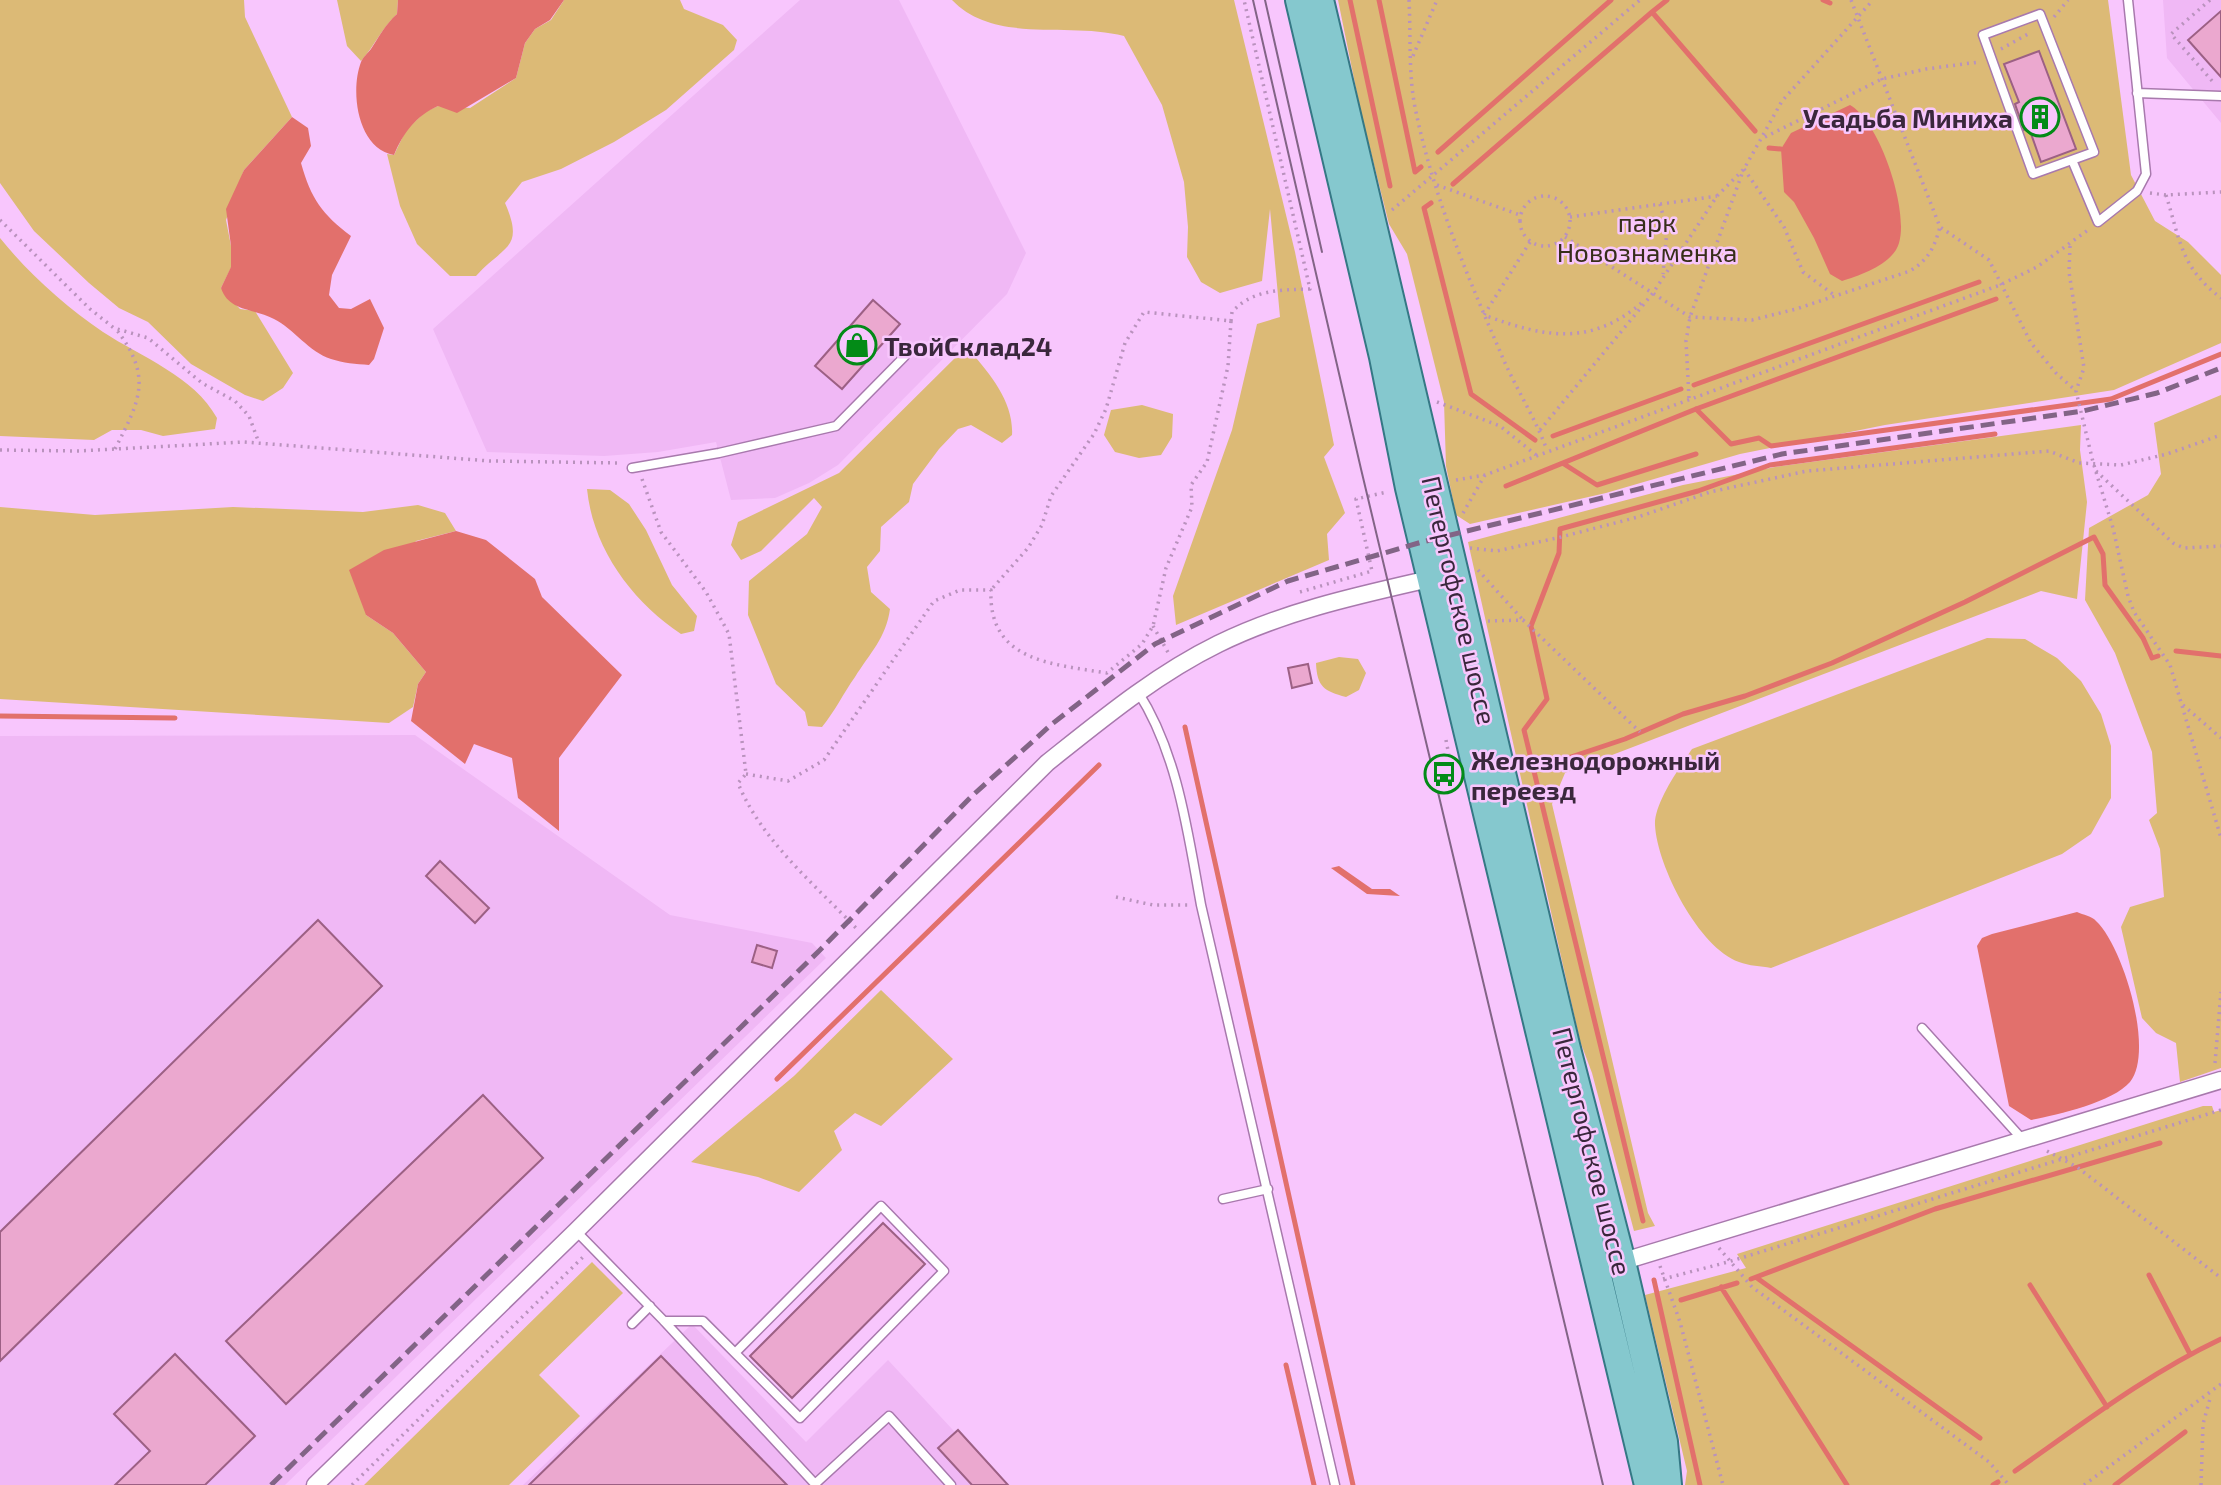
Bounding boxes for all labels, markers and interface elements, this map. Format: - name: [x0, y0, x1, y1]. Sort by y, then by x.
- building icon: Усадьба Миниха: [2019, 96, 2061, 138]
- place label: Усадьба Миниха: [1803, 102, 2013, 133]
- park label: парк Новознаменка: [1557, 206, 1737, 267]
- shop icon: ТвойСклад24: [836, 324, 878, 366]
- place label: ТвойСклад24: [884, 330, 1052, 361]
- street label: Петергофское шоссе: [1416, 473, 1504, 727]
- place label: Железнодорожный переезд: [1471, 744, 1720, 805]
- bus stop icon: Железнодорожный переезд: [1423, 753, 1465, 795]
- street label: Петергофское шоссе: [1547, 1024, 1639, 1278]

